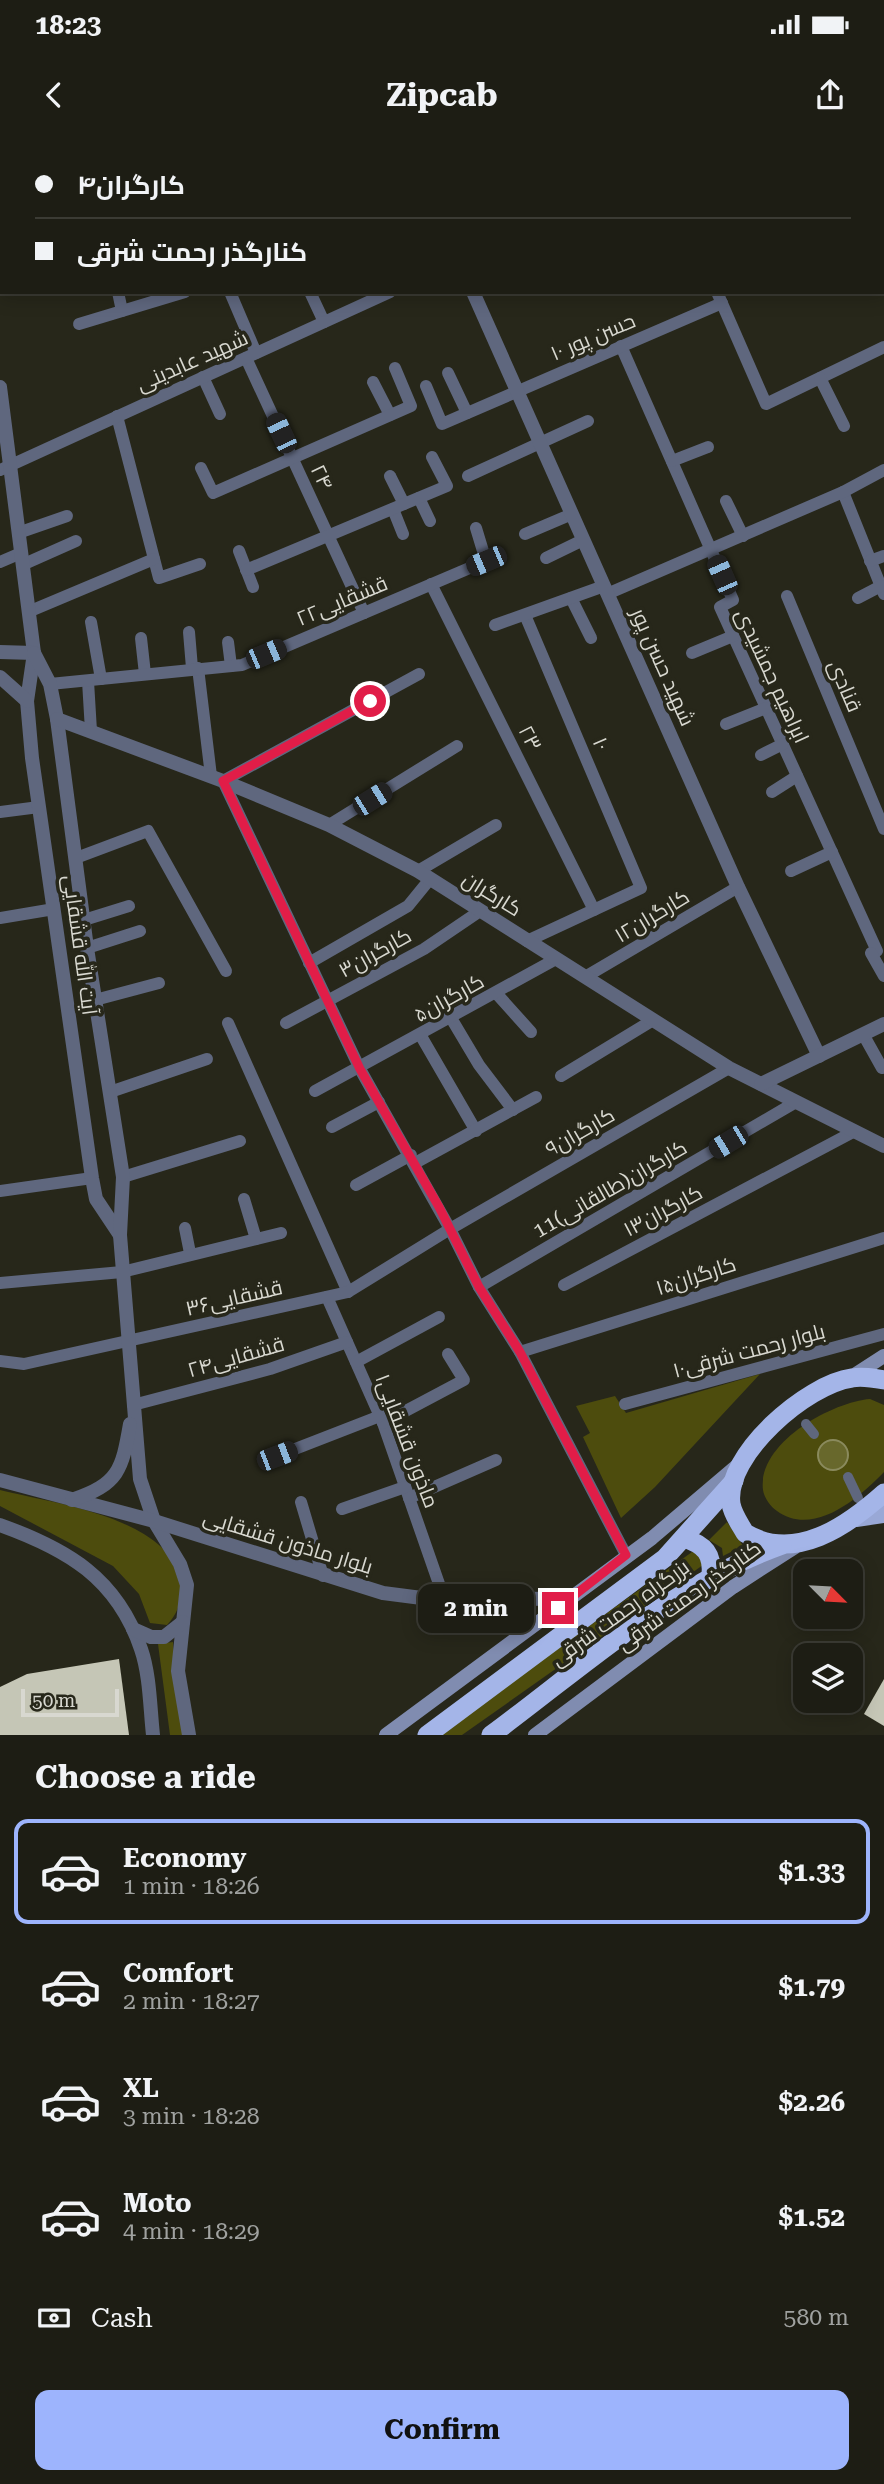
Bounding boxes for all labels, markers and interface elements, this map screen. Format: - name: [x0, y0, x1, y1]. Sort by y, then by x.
- text: 18:23: [35, 10, 101, 40]
- icon: back: [35, 76, 73, 114]
- text: Zipcab: [386, 76, 498, 114]
- icon: share: [811, 76, 849, 114]
- text: کارگران۴: [77, 170, 185, 200]
- text: کنارگذر رحمت شرقی: [77, 237, 307, 267]
- street label: ۱۰ حسن پور: [547, 308, 640, 367]
- street label: شهید عابدینی: [132, 326, 252, 397]
- car: [263, 410, 300, 456]
- street label: ۲۴: [306, 461, 338, 493]
- car: [463, 543, 510, 579]
- car: [704, 552, 741, 598]
- street label: ۲۲قشقایی: [293, 571, 392, 632]
- street label: شهید حسن پور: [624, 603, 700, 730]
- street label: ابراهیم جمشیدی: [729, 605, 814, 748]
- car: [243, 636, 290, 672]
- street label: قنادی: [822, 656, 867, 716]
- route start: [354, 685, 386, 717]
- street label: ۲۳: [514, 721, 546, 755]
- street label: ۱۰: [588, 734, 614, 754]
- car: [349, 779, 396, 819]
- street label: کارگران: [458, 867, 526, 922]
- street label: آیت الله قشقایی: [57, 873, 104, 1017]
- street label: ۱۲کارگران: [610, 884, 694, 948]
- street label: کارگران۳: [335, 923, 416, 984]
- street label: کارگران۵: [410, 969, 489, 1028]
- street label: کارگران۹: [541, 1103, 619, 1162]
- car: [705, 1122, 752, 1162]
- street label: 11کارگران(طالقانی): [529, 1135, 692, 1244]
- street label: کارگران۱۳: [620, 1180, 707, 1243]
- street label: ۱۵کارگران: [653, 1252, 739, 1301]
- street label: قشقایی۳۶: [183, 1275, 285, 1322]
- street label: ۱۰بلوار رحمت شرقی: [670, 1319, 828, 1384]
- street label: قشقایی۲۴: [185, 1332, 287, 1383]
- street label: ماذون قشقایی۱: [369, 1371, 444, 1512]
- car: [254, 1439, 301, 1473]
- street label: بلوار ماذون قشقایی: [200, 1505, 376, 1580]
- street label: کنارگذر رحمت شرقی: [613, 1536, 766, 1657]
- street label: بزرگراه رحمت شرقی: [546, 1555, 695, 1672]
- north arrow: [793, 1559, 863, 1629]
- map controls: [793, 1559, 863, 1713]
- callout: 2 min: [418, 1584, 534, 1632]
- route end: [542, 1592, 574, 1624]
- text: 2 min: [444, 1595, 508, 1622]
- button: layers: [793, 1643, 863, 1713]
- scale bar: [21, 1686, 119, 1718]
- text: 50 m: [32, 1689, 75, 1712]
- text: Choose a ride: [35, 1758, 256, 1796]
- icon: car: [39, 1840, 102, 1903]
- text: Economy: [123, 1843, 246, 1873]
- text: $1.33: [779, 1857, 845, 1887]
- text: 1 min · 18:26: [123, 1873, 260, 1900]
- icon: car: [39, 1955, 102, 2018]
- text: Comfort: [123, 1958, 233, 1988]
- text: $1.79: [779, 1972, 845, 2002]
- text: 2 min · 18:27: [123, 1988, 260, 2015]
- icon: car: [39, 2070, 102, 2133]
- text: XL: [123, 2073, 159, 2103]
- text: $2.26: [779, 2087, 845, 2117]
- text: 3 min · 18:28: [123, 2103, 260, 2130]
- icon: car: [39, 2185, 102, 2248]
- text: Moto: [123, 2188, 192, 2218]
- text: $1.52: [779, 2202, 845, 2232]
- text: 4 min · 18:29: [123, 2218, 260, 2245]
- icon: cash: [35, 2299, 73, 2337]
- text: Cash: [91, 2303, 153, 2333]
- text: 580 m: [784, 2304, 849, 2331]
- button: Confirm: [35, 2390, 849, 2470]

